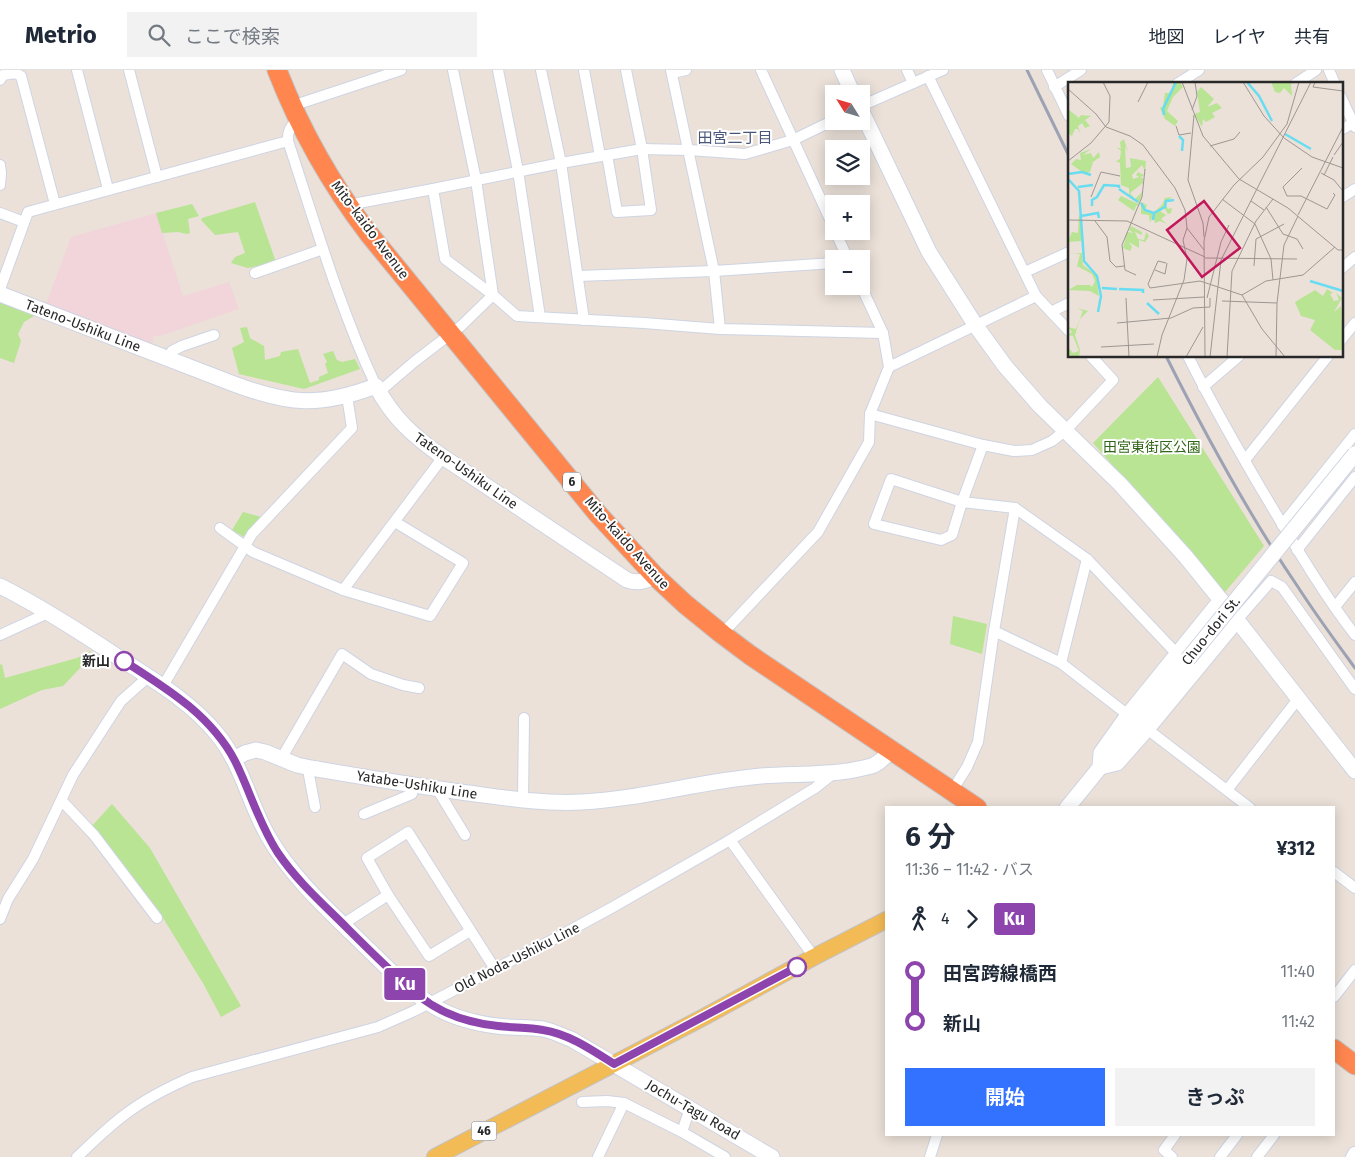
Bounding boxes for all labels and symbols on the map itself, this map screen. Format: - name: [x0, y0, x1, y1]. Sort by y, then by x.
- inset map: [1068, 82, 1342, 358]
- north arrow: [825, 85, 870, 130]
- district label: 田宮二丁目: [697, 129, 773, 147]
- street label: Mito-kaido Avenue: [327, 177, 413, 283]
- street label: Tateno-Ushiku Line: [23, 296, 143, 356]
- street label: Tateno-Ushiku Line: [411, 429, 521, 513]
- park label: 田宮東街区公園: [1103, 439, 1201, 456]
- road number: 6: [563, 472, 581, 492]
- street label: Mito-kaido Avenue: [581, 493, 673, 593]
- street label: Chuo-dori St.: [1178, 593, 1244, 669]
- marker: 新山: [114, 651, 134, 671]
- place label: 新山: [82, 653, 110, 670]
- street label: Yatabe-Ushiku Line: [355, 767, 479, 803]
- street label: Old Noda-Ushiku Line: [451, 919, 583, 997]
- unlabelled marker: [787, 957, 807, 977]
- line badge: Ku: [382, 968, 428, 1000]
- street label: Jochu-Tagu Road: [643, 1076, 743, 1144]
- road number: 46: [472, 1122, 496, 1140]

